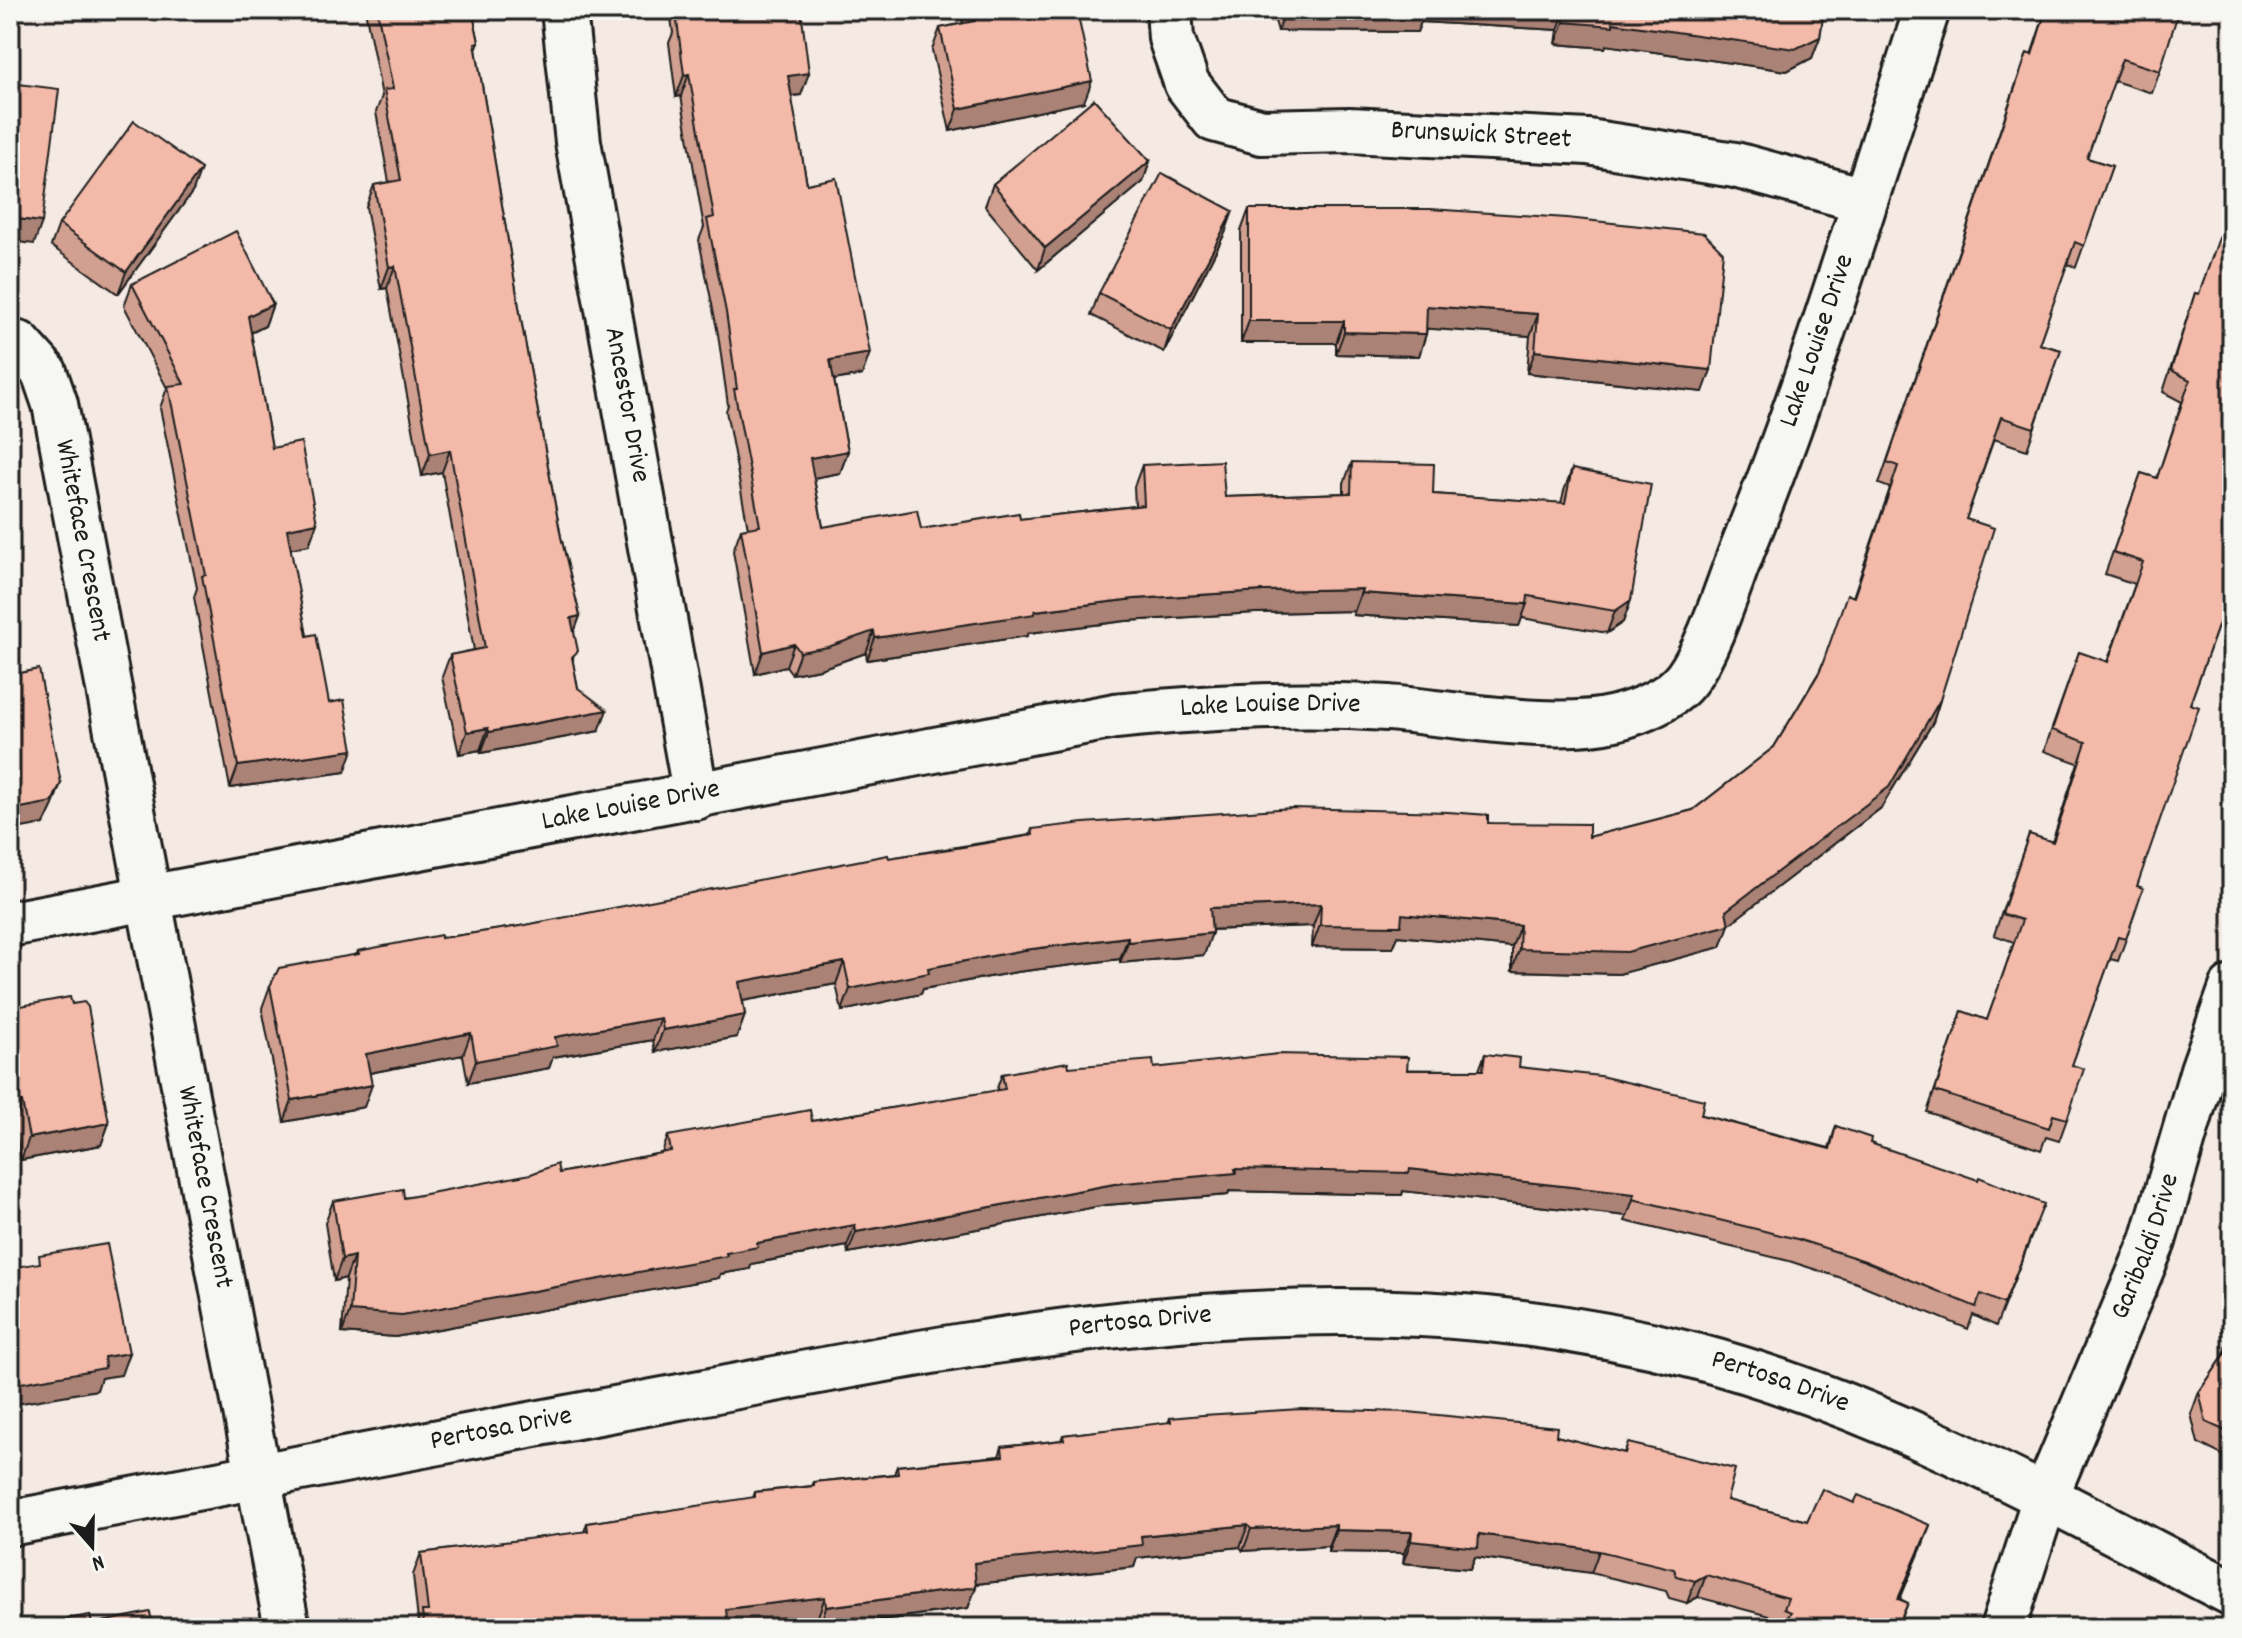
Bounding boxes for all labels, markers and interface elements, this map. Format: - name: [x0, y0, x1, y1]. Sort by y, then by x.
- street label: Brunswick Street: [1390, 112, 1572, 161]
- street label: Lake Louise Drive: [1770, 249, 1866, 433]
- street label: Ancestor Drive: [592, 324, 659, 486]
- street label: Whiteface Crescent: [42, 437, 120, 646]
- street label: Lake Louise Drive: [1179, 685, 1361, 730]
- street label: Lake Louise Drive: [539, 771, 723, 843]
- street label: Whiteface Crescent: [165, 1083, 242, 1292]
- street label: Garibaldi Drive: [2102, 1169, 2192, 1326]
- street label: Pertosa Drive: [1066, 1296, 1213, 1351]
- street label: Pertosa Drive: [1706, 1341, 1855, 1425]
- street label: Pertosa Drive: [427, 1397, 576, 1463]
- north arrow: [52, 1506, 132, 1586]
- text: N: [87, 1545, 108, 1578]

